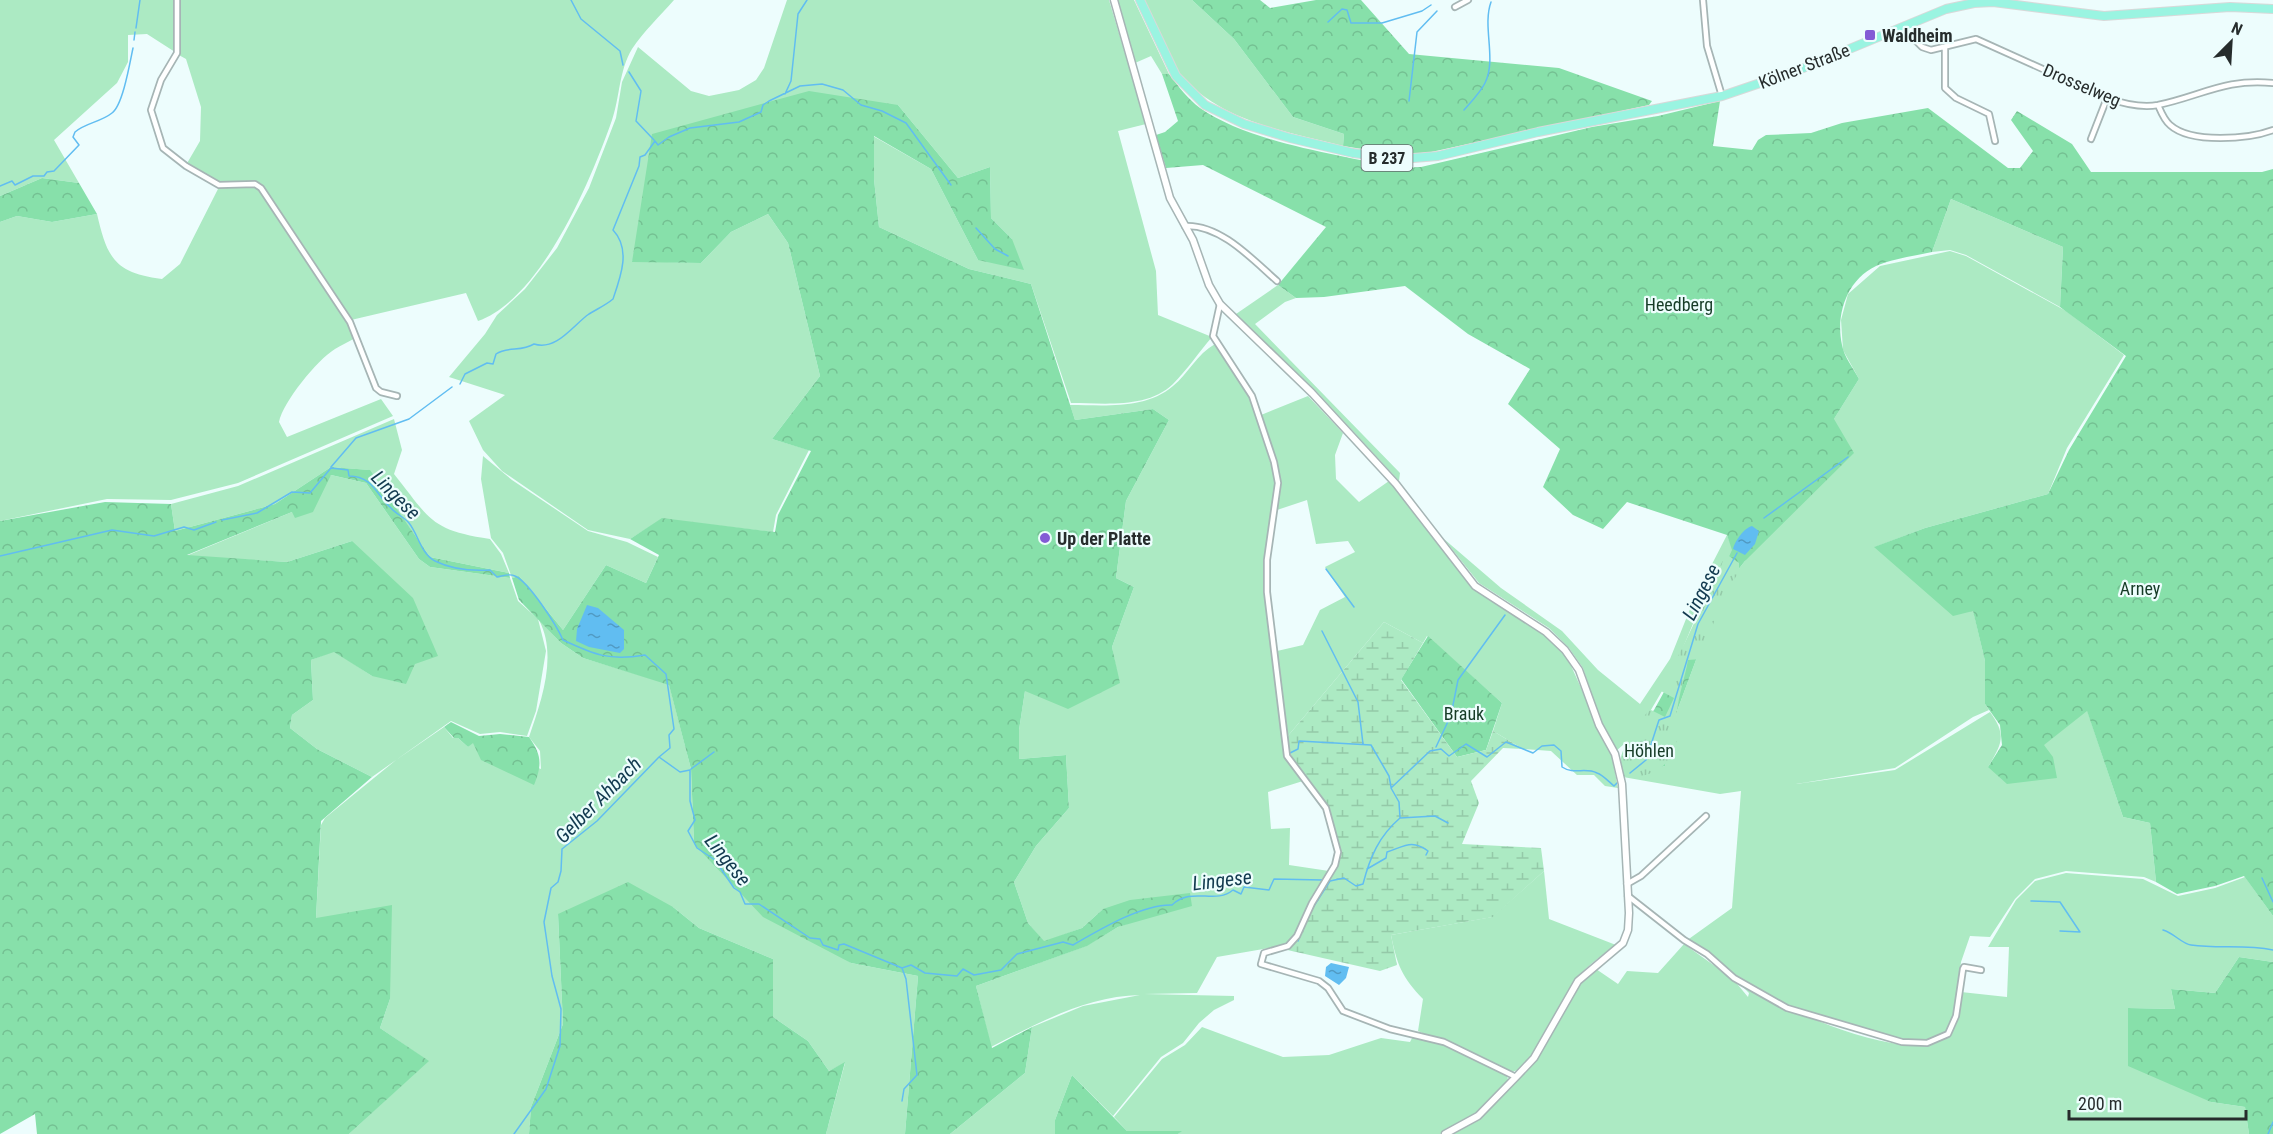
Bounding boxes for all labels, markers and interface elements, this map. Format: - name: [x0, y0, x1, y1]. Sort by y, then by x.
- north arrow: [2201, 12, 2261, 72]
- text: N: [2229, 18, 2245, 39]
- place label: Waldheim: [1882, 25, 1953, 46]
- marker: Waldheim: [1863, 28, 1877, 42]
- street label: Kölner Straße: [1756, 39, 1852, 93]
- street label: Drosselweg: [2040, 59, 2124, 111]
- road number: B 237: [1362, 145, 1412, 171]
- park label: Heedberg: [1645, 294, 1713, 315]
- water label: Lingese: [366, 465, 426, 525]
- place label: Up der Platte: [1057, 528, 1151, 549]
- marker: Up der Platte: [1038, 531, 1052, 545]
- water label: Lingese: [1677, 560, 1725, 624]
- park label: Arney: [2120, 578, 2161, 599]
- park label: Brauk: [1444, 703, 1484, 724]
- park label: Höhlen: [1624, 740, 1674, 761]
- water label: Gelber Ahbach: [550, 752, 646, 848]
- water label: Lingese: [700, 829, 756, 891]
- water label: Lingese: [1191, 864, 1253, 896]
- scale bar: [2069, 1083, 2246, 1121]
- text: 200 m: [2078, 1093, 2122, 1114]

